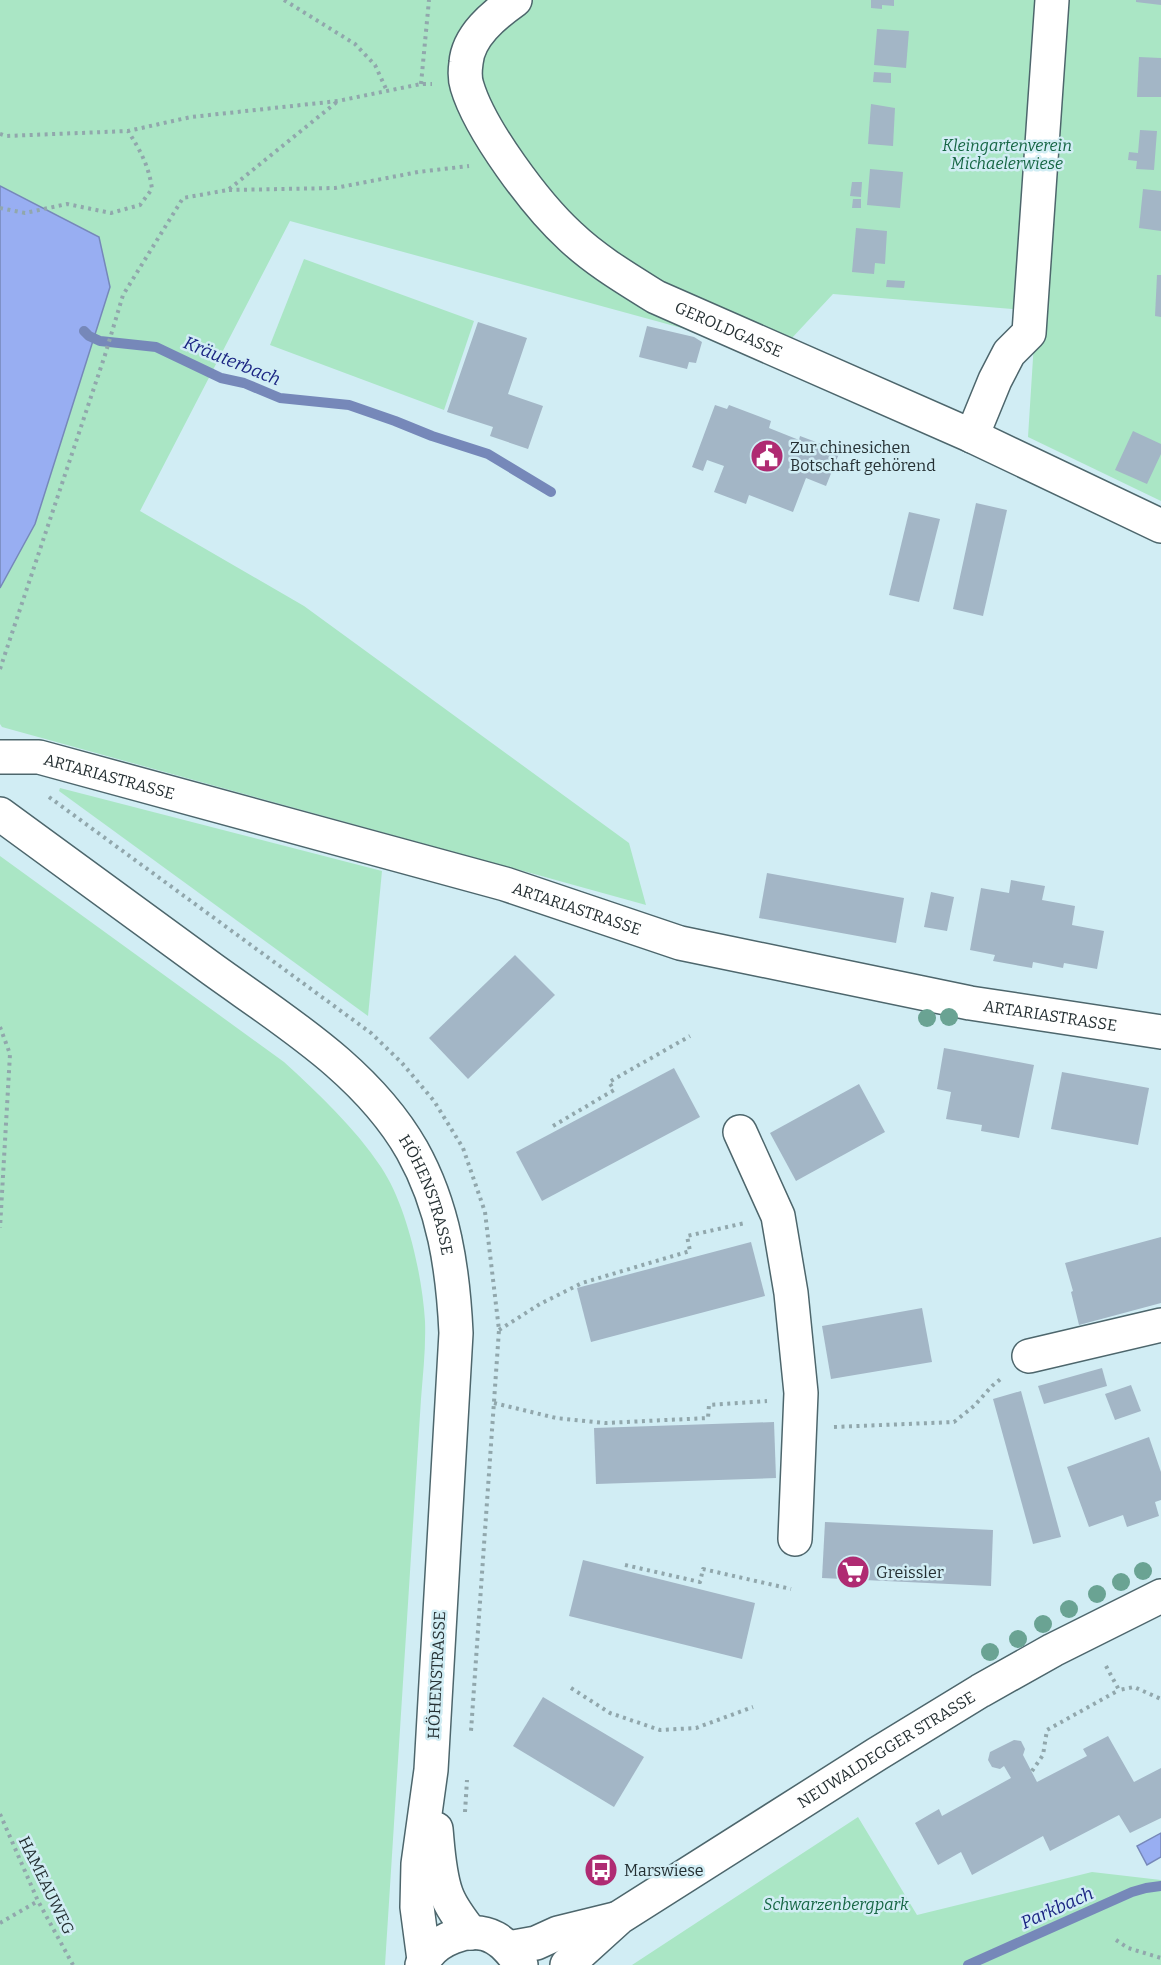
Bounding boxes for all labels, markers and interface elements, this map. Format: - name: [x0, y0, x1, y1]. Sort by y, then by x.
- park label: Kleingartenverein Michaelerwiese: [942, 136, 1072, 173]
- street label: GEROLDGASSE: [672, 297, 785, 361]
- water label: Kräuterbach: [180, 332, 284, 390]
- public building icon: Zur chinesichen Botschaft gehörend: [749, 438, 785, 474]
- place label: Zur chinesichen Botschaft gehörend: [790, 438, 936, 475]
- street label: ARTARIASTRASSE: [42, 750, 177, 804]
- street label: ARTARIASTRASSE: [510, 878, 644, 939]
- street label: ARTARIASTRASSE: [982, 996, 1118, 1035]
- street label: HÖHENSTRASSE: [395, 1131, 457, 1257]
- supermarket icon: Greissler: [835, 1554, 871, 1590]
- place label: Greissler: [876, 1563, 944, 1582]
- street label: HÖHENSTRASSE: [424, 1611, 449, 1739]
- street label: NEUWALDEGGER STRASSE: [794, 1687, 979, 1812]
- street label: HAMEAUWEG: [15, 1833, 79, 1937]
- bus stop icon: Marswiese: [583, 1852, 619, 1888]
- place label: Marswiese: [624, 1861, 704, 1880]
- water label: Parkbach: [1017, 1882, 1097, 1934]
- park label: Schwarzenbergpark: [763, 1895, 909, 1914]

